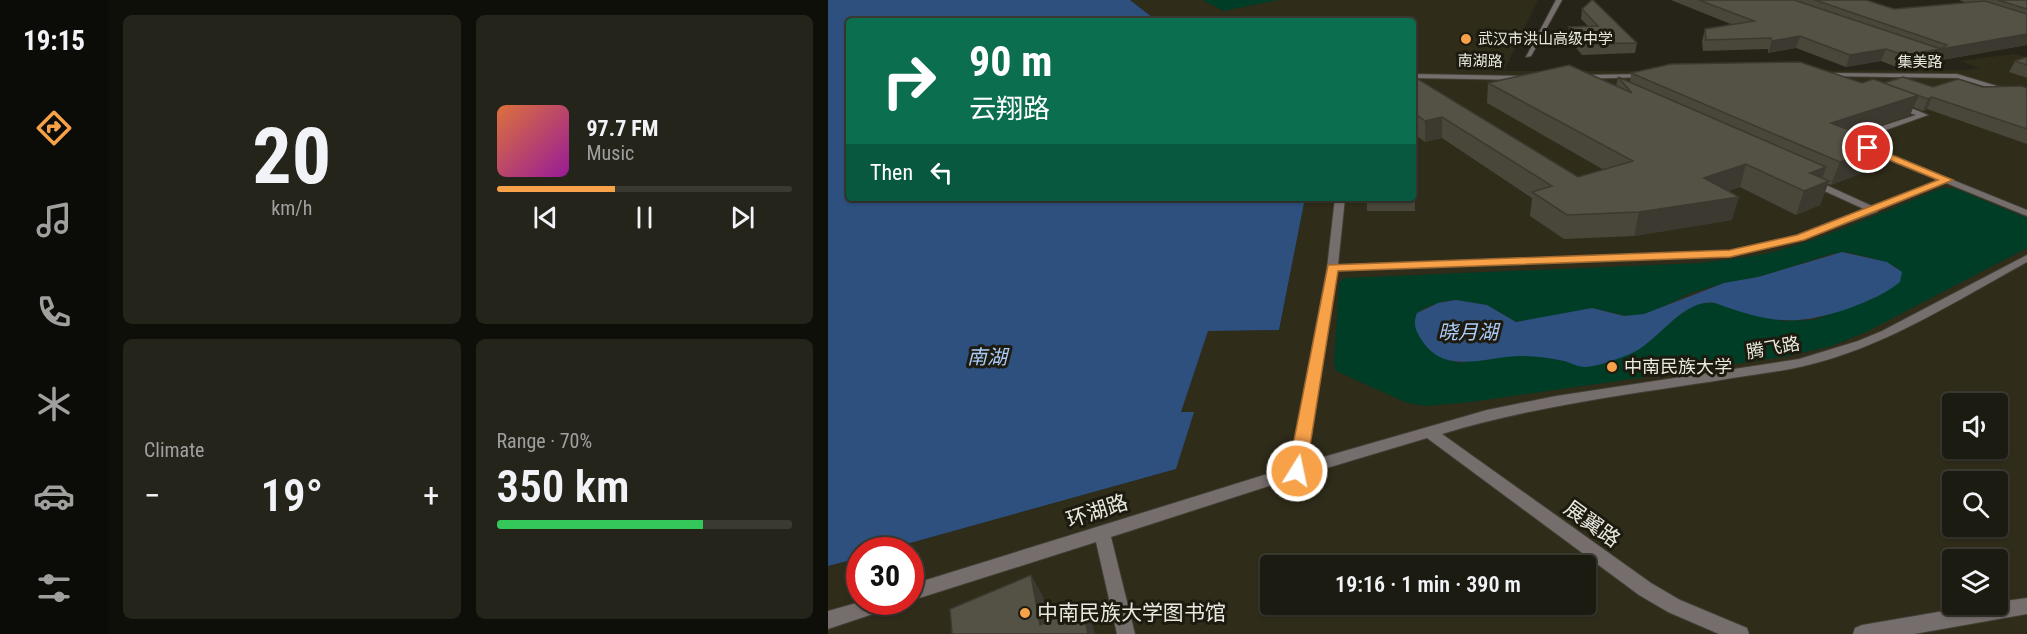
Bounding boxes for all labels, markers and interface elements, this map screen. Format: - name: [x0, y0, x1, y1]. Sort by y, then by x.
- text: 19:15: [23, 25, 85, 57]
- place label: 武汉市洪山高级中学: [1478, 30, 1613, 48]
- marker: 武汉市洪山高级中学: [1459, 32, 1473, 46]
- text: 90 m: [969, 37, 1052, 86]
- icon: right: [870, 42, 948, 120]
- street label: 南湖路: [1457, 52, 1503, 70]
- street label: 集美路: [1897, 53, 1943, 71]
- text: 云翔路: [969, 93, 1050, 125]
- icon: directions: [33, 107, 75, 149]
- text: 20: [252, 111, 331, 202]
- text: 97.7 FM: [587, 116, 658, 141]
- pin: [1842, 122, 1893, 173]
- icon: arrive: [1851, 131, 1884, 164]
- text: Music: [587, 141, 634, 165]
- icon: left: [925, 156, 958, 189]
- text: Then: [870, 160, 913, 185]
- text: km/h: [271, 196, 312, 220]
- icon: music: [33, 199, 75, 241]
- icon: previous: [529, 201, 562, 234]
- icon: pause: [628, 201, 661, 234]
- icon: next: [726, 201, 759, 234]
- icon: phone: [33, 291, 75, 333]
- water label: 晓月湖: [1438, 320, 1501, 344]
- street label: 腾飞路: [1745, 332, 1801, 363]
- water label: 南湖: [967, 345, 1010, 369]
- place label: 中南民族大学: [1624, 356, 1732, 377]
- marker: 中南民族大学: [1605, 360, 1619, 374]
- icon: climate: [33, 383, 75, 425]
- map controls: [1942, 393, 2008, 615]
- button: sound: [1942, 393, 2008, 459]
- text: Range · 70%: [497, 429, 592, 453]
- text: Climate: [144, 438, 204, 462]
- position arrow: [1265, 439, 1329, 503]
- text: 350 km: [497, 460, 630, 513]
- text: 19°: [260, 469, 323, 522]
- button: search: [1942, 471, 2008, 537]
- icon: car: [33, 475, 75, 517]
- text: −: [144, 476, 161, 515]
- text: +: [423, 476, 439, 515]
- street label: 环湖路: [1063, 490, 1131, 532]
- street label: 展翼路: [1559, 496, 1625, 552]
- speed limit sign: 30: [846, 537, 924, 615]
- button: layers: [1942, 549, 2008, 615]
- icon: filters: [33, 567, 75, 609]
- text: 19:16 · 1 min · 390 m: [1335, 572, 1521, 597]
- place label: 中南民族大学图书馆: [1037, 601, 1226, 625]
- marker: 中南民族大学图书馆: [1018, 606, 1032, 620]

